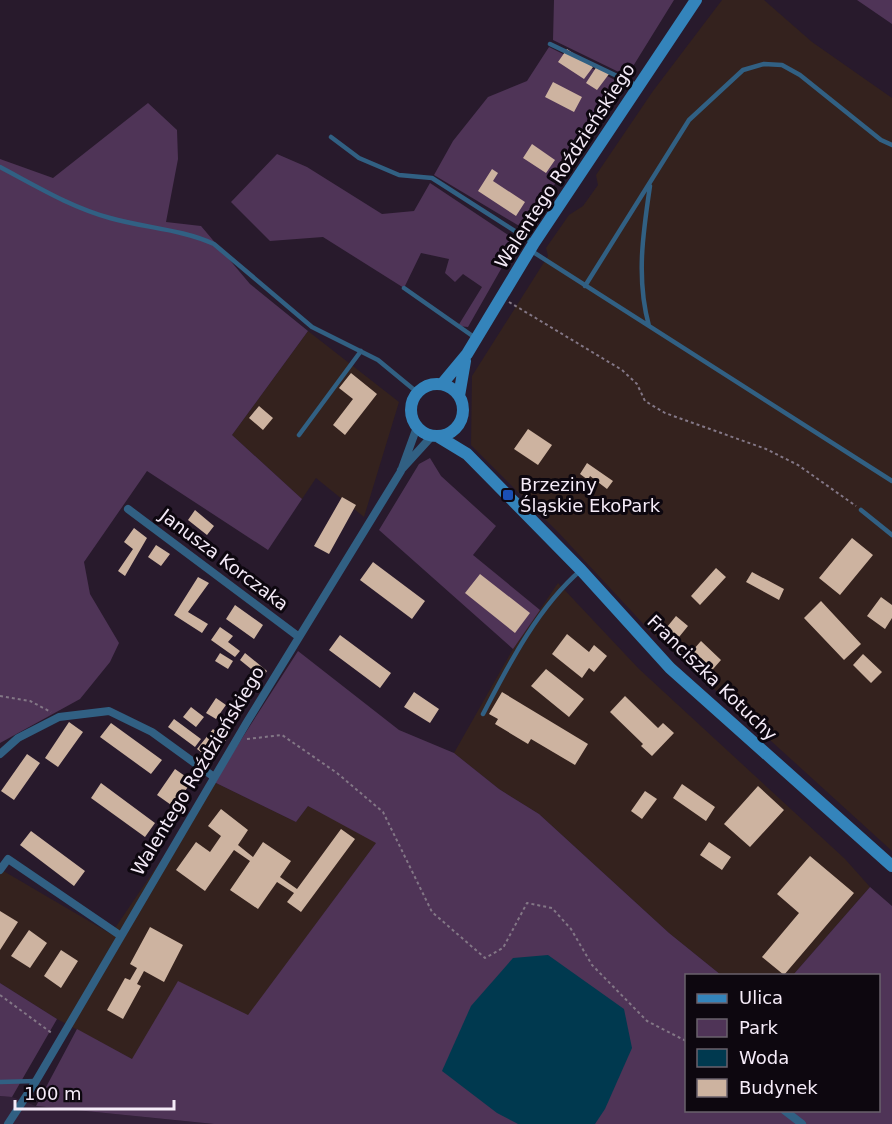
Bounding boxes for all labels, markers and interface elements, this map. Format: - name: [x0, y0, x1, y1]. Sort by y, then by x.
- street label: Walentego Roździeńskiego: [490, 59, 639, 272]
- place label: Brzeziny Śląskie EkoPark: [520, 474, 661, 516]
- marker: Brzeziny Śląskie EkoPark: [501, 488, 515, 502]
- street label: Janusza Korczaka: [155, 504, 293, 615]
- street label: Franciszka Kotuchy: [643, 610, 782, 745]
- street label: Walentego Roździeńskiego: [127, 662, 268, 879]
- legend: [685, 974, 880, 1112]
- text: Ulica: [739, 987, 783, 1008]
- text: Park: [739, 1017, 778, 1038]
- text: Woda: [739, 1047, 789, 1068]
- scale bar: [15, 1073, 174, 1111]
- text: Budynek: [739, 1077, 818, 1098]
- text: 100 m: [24, 1083, 82, 1104]

